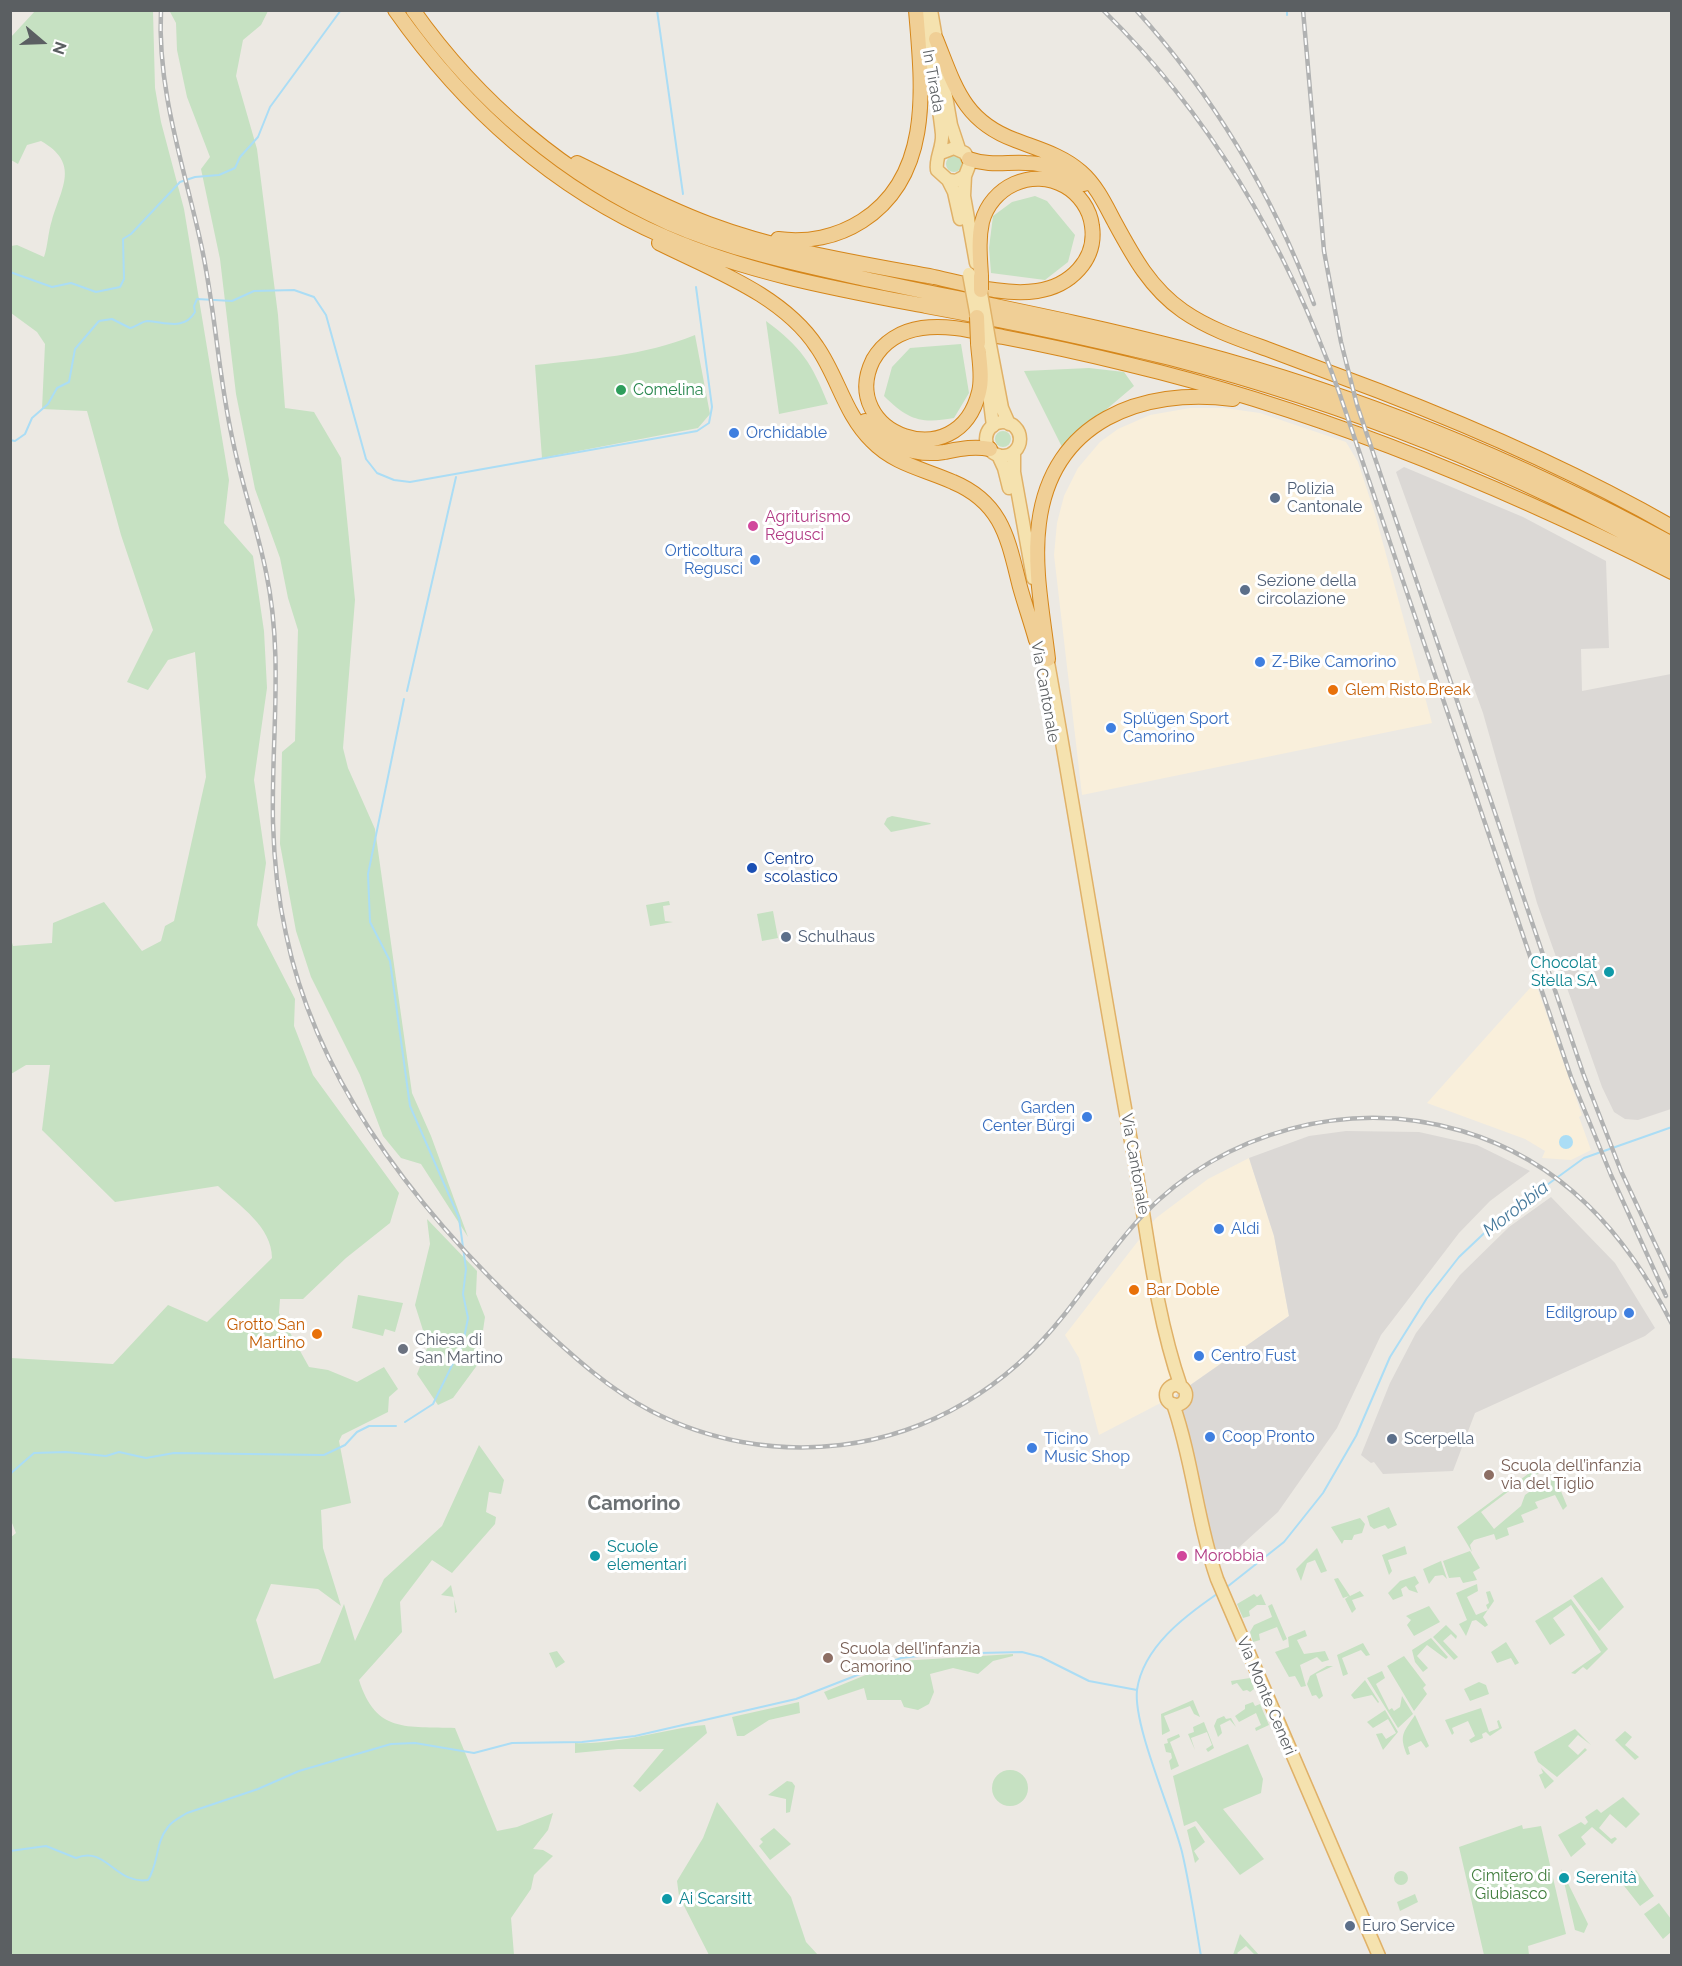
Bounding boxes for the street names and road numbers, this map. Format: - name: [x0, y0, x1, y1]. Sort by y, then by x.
- street label: In Tirada: [918, 48, 948, 114]
- street label: Via Cantonale: [1027, 640, 1063, 744]
- street label: Via Cantonale: [1117, 1112, 1153, 1216]
- street label: Via Monte Ceneri: [1232, 1634, 1300, 1758]

